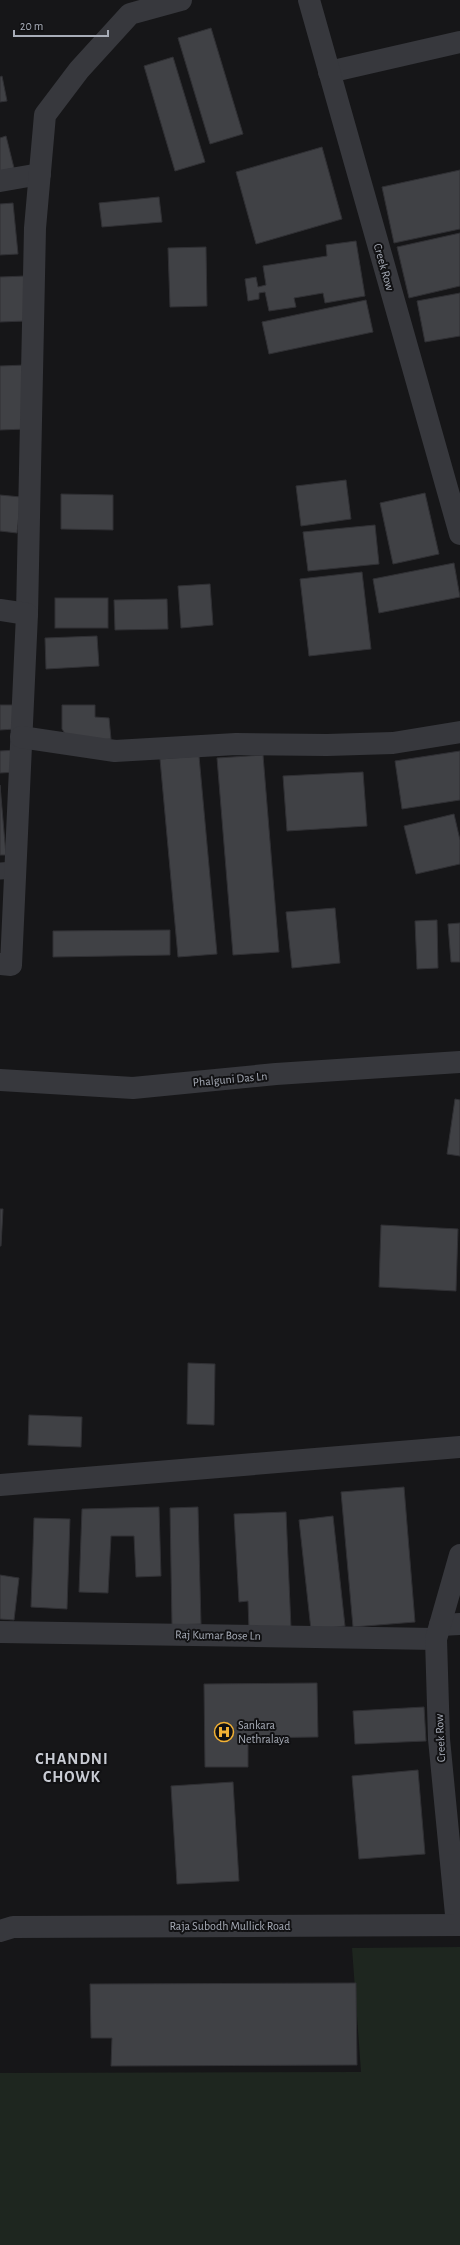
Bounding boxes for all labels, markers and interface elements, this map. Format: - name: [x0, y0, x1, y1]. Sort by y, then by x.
- scale bar: [14, 12, 108, 38]
- text: 20 m: [20, 20, 43, 32]
- street label: Creek Row: [372, 242, 396, 292]
- street label: Phalguni Das Ln: [192, 1070, 268, 1088]
- street label: Raj Kumar Bose Ln: [175, 1628, 261, 1643]
- street label: Creek Row: [433, 1714, 447, 1762]
- place label: Sankara Nethralaya: [238, 1719, 290, 1746]
- hospital icon: Sankara Nethralaya: [213, 1721, 235, 1743]
- district label: CHANDNI CHOWK: [35, 1751, 109, 1785]
- street label: Raja Subodh Mullick Road: [169, 1920, 291, 1933]

